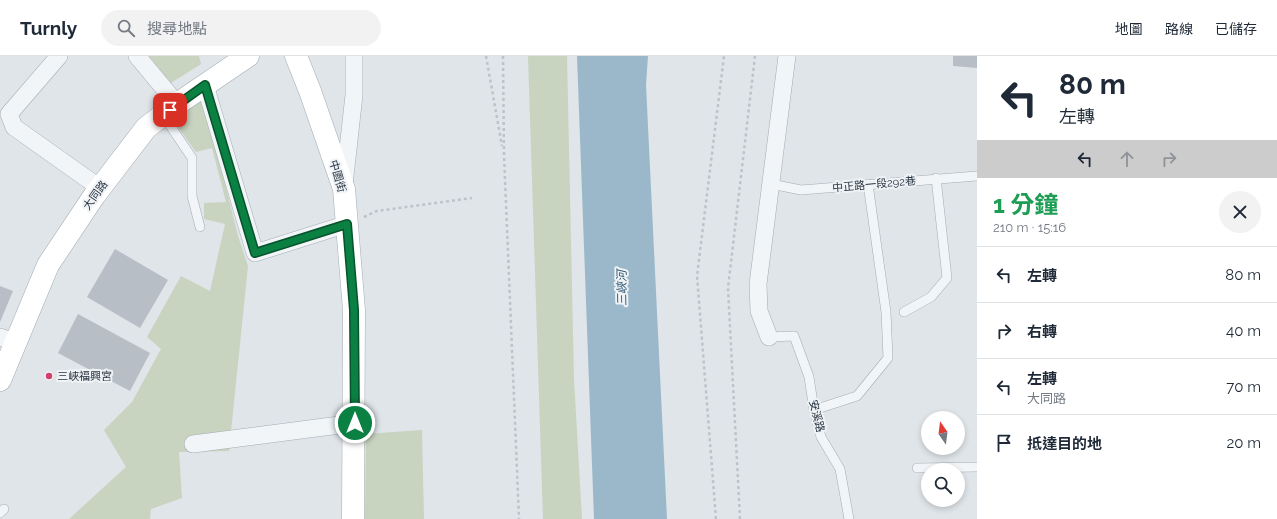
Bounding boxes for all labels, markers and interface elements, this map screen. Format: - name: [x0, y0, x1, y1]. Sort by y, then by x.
- search box: [101, 10, 381, 46]
- text: Turnly: [20, 17, 77, 39]
- icon: search: [115, 17, 137, 39]
- text: 搜尋地點: [147, 20, 207, 38]
- text: 地圖: [1115, 21, 1143, 37]
- text: 路線: [1165, 21, 1193, 37]
- text: 已儲存: [1215, 21, 1257, 37]
- text: 80 m: [1059, 68, 1126, 101]
- icon: left: [993, 72, 1045, 124]
- pin: [153, 93, 187, 127]
- icon: arrive: [159, 99, 181, 121]
- text: 左轉: [1059, 106, 1095, 127]
- icon: left: [1074, 148, 1096, 170]
- icon: ahead: [1116, 148, 1138, 170]
- icon: right: [1158, 148, 1180, 170]
- street label: 中園街: [327, 158, 348, 194]
- street label: 中正路一段292巷: [832, 174, 916, 195]
- street label: 大同路: [80, 178, 110, 212]
- text: 1 分鐘: [993, 190, 1059, 219]
- button: close: [1219, 191, 1261, 233]
- text: 210 m · 15:16: [993, 220, 1066, 235]
- icon: left: [993, 264, 1015, 286]
- text: 80 m: [1225, 266, 1261, 284]
- text: 左轉: [1027, 267, 1057, 285]
- water label: 三峽河: [615, 268, 629, 306]
- icon: right: [993, 320, 1015, 342]
- text: 40 m: [1226, 322, 1261, 340]
- text: 右轉: [1027, 323, 1057, 341]
- place label: 三峽福興宮: [57, 370, 112, 383]
- text: 左轉: [1027, 370, 1057, 388]
- marker: 三峽福興宮: [44, 371, 54, 381]
- icon: left: [993, 376, 1015, 398]
- text: 70 m: [1226, 378, 1261, 396]
- text: 大同路: [1027, 391, 1066, 406]
- street label: 安溪路: [806, 399, 827, 434]
- position arrow: [334, 402, 376, 444]
- north arrow: [921, 411, 965, 455]
- map controls: [921, 411, 965, 507]
- icon: arrive: [993, 432, 1015, 454]
- text: 20 m: [1226, 434, 1261, 452]
- text: 抵達目的地: [1027, 435, 1102, 453]
- button: search: [921, 463, 965, 507]

